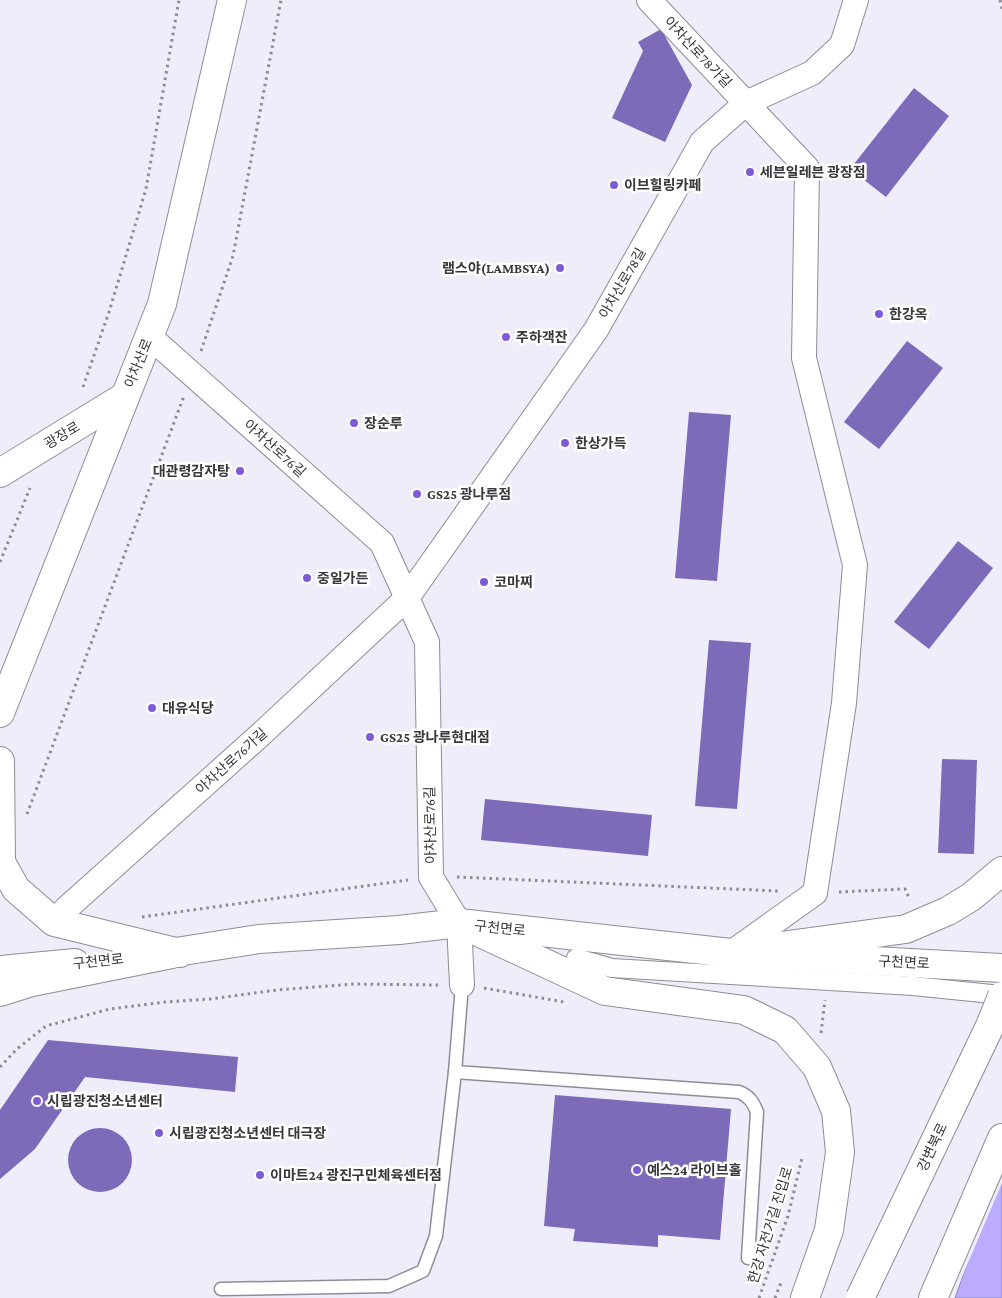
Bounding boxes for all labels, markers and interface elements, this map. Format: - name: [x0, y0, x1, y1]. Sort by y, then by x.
- street label: 아차산로78가길: [661, 13, 735, 91]
- place label: 세븐일레븐 광장점: [760, 164, 866, 180]
- marker: 세븐일레븐 광장점: [744, 166, 756, 178]
- place label: 이브힐링카페: [624, 177, 701, 193]
- marker: 이브힐링카페: [608, 179, 620, 191]
- street label: 아차산로78길: [595, 245, 649, 321]
- place label: 램스야(LAMBSYA): [442, 260, 550, 277]
- marker: 램스야(LAMBSYA): [554, 262, 566, 274]
- place label: 한강옥: [889, 306, 928, 322]
- marker: 한강옥: [873, 308, 885, 320]
- place label: 주하객잔: [516, 329, 568, 345]
- marker: 주하객잔: [500, 331, 512, 343]
- street label: 아차산로: [121, 336, 155, 390]
- place label: 장순루: [364, 415, 403, 431]
- street label: 아차산로76길: [241, 416, 309, 480]
- marker: 장순루: [348, 417, 360, 429]
- street label: 광장로: [41, 418, 83, 452]
- place label: 한상가득: [575, 435, 627, 451]
- marker: 한상가득: [559, 437, 571, 449]
- place label: 대관령감자탕: [153, 463, 230, 479]
- marker: 대관령감자탕: [234, 465, 246, 477]
- place label: GS25 광나루점: [427, 486, 511, 502]
- marker: GS25 광나루점: [411, 488, 423, 500]
- place label: 중일가든: [317, 570, 369, 586]
- marker: 중일가든: [301, 572, 313, 584]
- place label: 코마찌: [494, 574, 533, 590]
- marker: 코마찌: [478, 576, 490, 588]
- place label: 대유식당: [162, 700, 214, 716]
- marker: 대유식당: [146, 702, 158, 714]
- street label: 아차산로76가길: [192, 725, 270, 797]
- place label: GS25 광나루현대점: [380, 729, 490, 745]
- marker: GS25 광나루현대점: [364, 731, 376, 743]
- street label: 아차산로76길: [421, 786, 439, 864]
- street label: 구천면로: [474, 917, 527, 939]
- street label: 구천면로: [72, 950, 125, 972]
- street label: 구천면로: [878, 953, 930, 971]
- place label: 시립광진청소년센터: [47, 1093, 163, 1109]
- marker: 시립광진청소년센터: [31, 1095, 43, 1107]
- street label: 강변북로: [914, 1120, 950, 1174]
- place label: 시립광진청소년센터 대극장: [169, 1125, 326, 1141]
- marker: 시립광진청소년센터 대극장: [153, 1127, 165, 1139]
- place label: 예스24 라이브홀: [647, 1162, 742, 1178]
- marker: 예스24 라이브홀: [631, 1164, 643, 1176]
- street label: 한강 자전거길 진입로: [745, 1165, 795, 1285]
- place label: 이마트24 광진구민체육센터점: [270, 1167, 442, 1183]
- marker: 이마트24 광진구민체육센터점: [254, 1169, 266, 1181]

